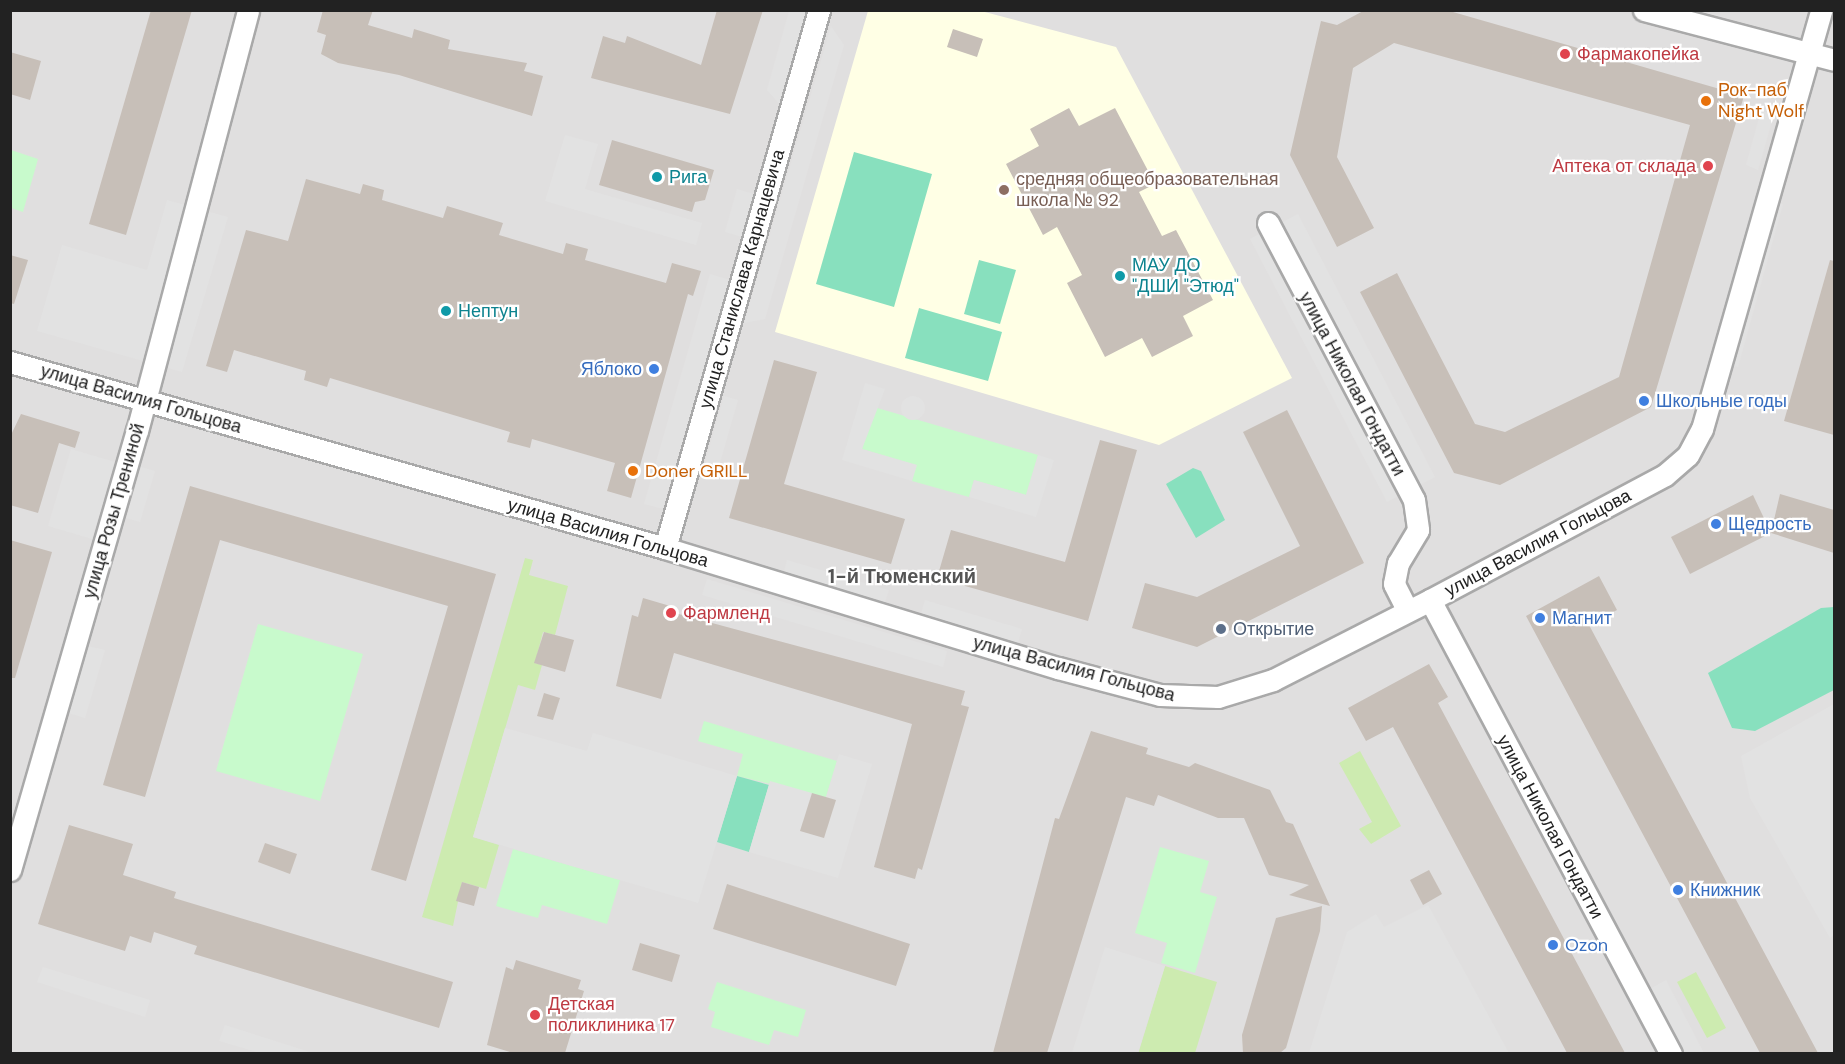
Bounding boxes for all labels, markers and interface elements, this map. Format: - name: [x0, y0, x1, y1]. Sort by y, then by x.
- place label: Фармакопейка: [1577, 43, 1699, 65]
- marker: Фармакопейка: [1558, 47, 1572, 61]
- place label: Рок-паб Night Wolf: [1718, 80, 1804, 122]
- marker: Рок-паб Night Wolf: [1699, 94, 1713, 108]
- street label: улица Станислава Карнацевича: [695, 147, 789, 411]
- place label: Аптека от склада: [1552, 155, 1696, 177]
- marker: Аптека от склада: [1701, 159, 1715, 173]
- place label: Рига: [669, 166, 707, 188]
- place label: средняя общеобразовательная школа № 92: [1016, 169, 1279, 212]
- marker: Рига: [650, 170, 664, 184]
- marker: средняя общеобразовательная школа № 92: [997, 183, 1011, 197]
- place label: МАУ ДО "ДШИ "Этюд": [1132, 255, 1239, 298]
- marker: МАУ ДО "ДШИ "Этюд": [1113, 269, 1127, 283]
- street label: улица Николая Гондатти: [1294, 288, 1410, 480]
- place label: Нептун: [458, 300, 518, 322]
- marker: Нептун: [439, 304, 453, 318]
- place label: Яблоко: [581, 358, 642, 380]
- street label: улица Василия Гольцова: [38, 360, 244, 438]
- marker: Яблоко: [647, 362, 661, 376]
- place label: Школьные годы: [1656, 390, 1787, 412]
- marker: Школьные годы: [1637, 394, 1651, 408]
- street label: улица Розы Трениной: [79, 421, 149, 601]
- place label: Doner GRILL: [645, 460, 748, 482]
- marker: Doner GRILL: [626, 464, 640, 478]
- street label: улица Василия Гольцова: [1441, 485, 1635, 601]
- street label: улица Василия Гольцова: [505, 494, 711, 572]
- place label: Щедрость: [1728, 513, 1812, 535]
- marker: Щедрость: [1709, 517, 1723, 531]
- district label: 1-й Тюменский: [828, 564, 976, 588]
- place label: Фармленд: [683, 602, 770, 624]
- marker: Фармленд: [664, 606, 678, 620]
- place label: Магнит: [1552, 607, 1612, 629]
- marker: Магнит: [1533, 611, 1547, 625]
- place label: Открытие: [1233, 618, 1314, 640]
- marker: Открытие: [1214, 622, 1228, 636]
- street label: улица Василия Гольцова: [971, 632, 1177, 706]
- street label: улица Николая Гондатти: [1492, 731, 1608, 923]
- place label: Книжник: [1690, 879, 1760, 901]
- marker: Книжник: [1671, 883, 1685, 897]
- place label: Ozon: [1565, 934, 1608, 956]
- marker: Ozon: [1546, 938, 1560, 952]
- place label: Детская поликлиника 17: [548, 994, 675, 1036]
- marker: Детская поликлиника 17: [526, 1006, 544, 1024]

